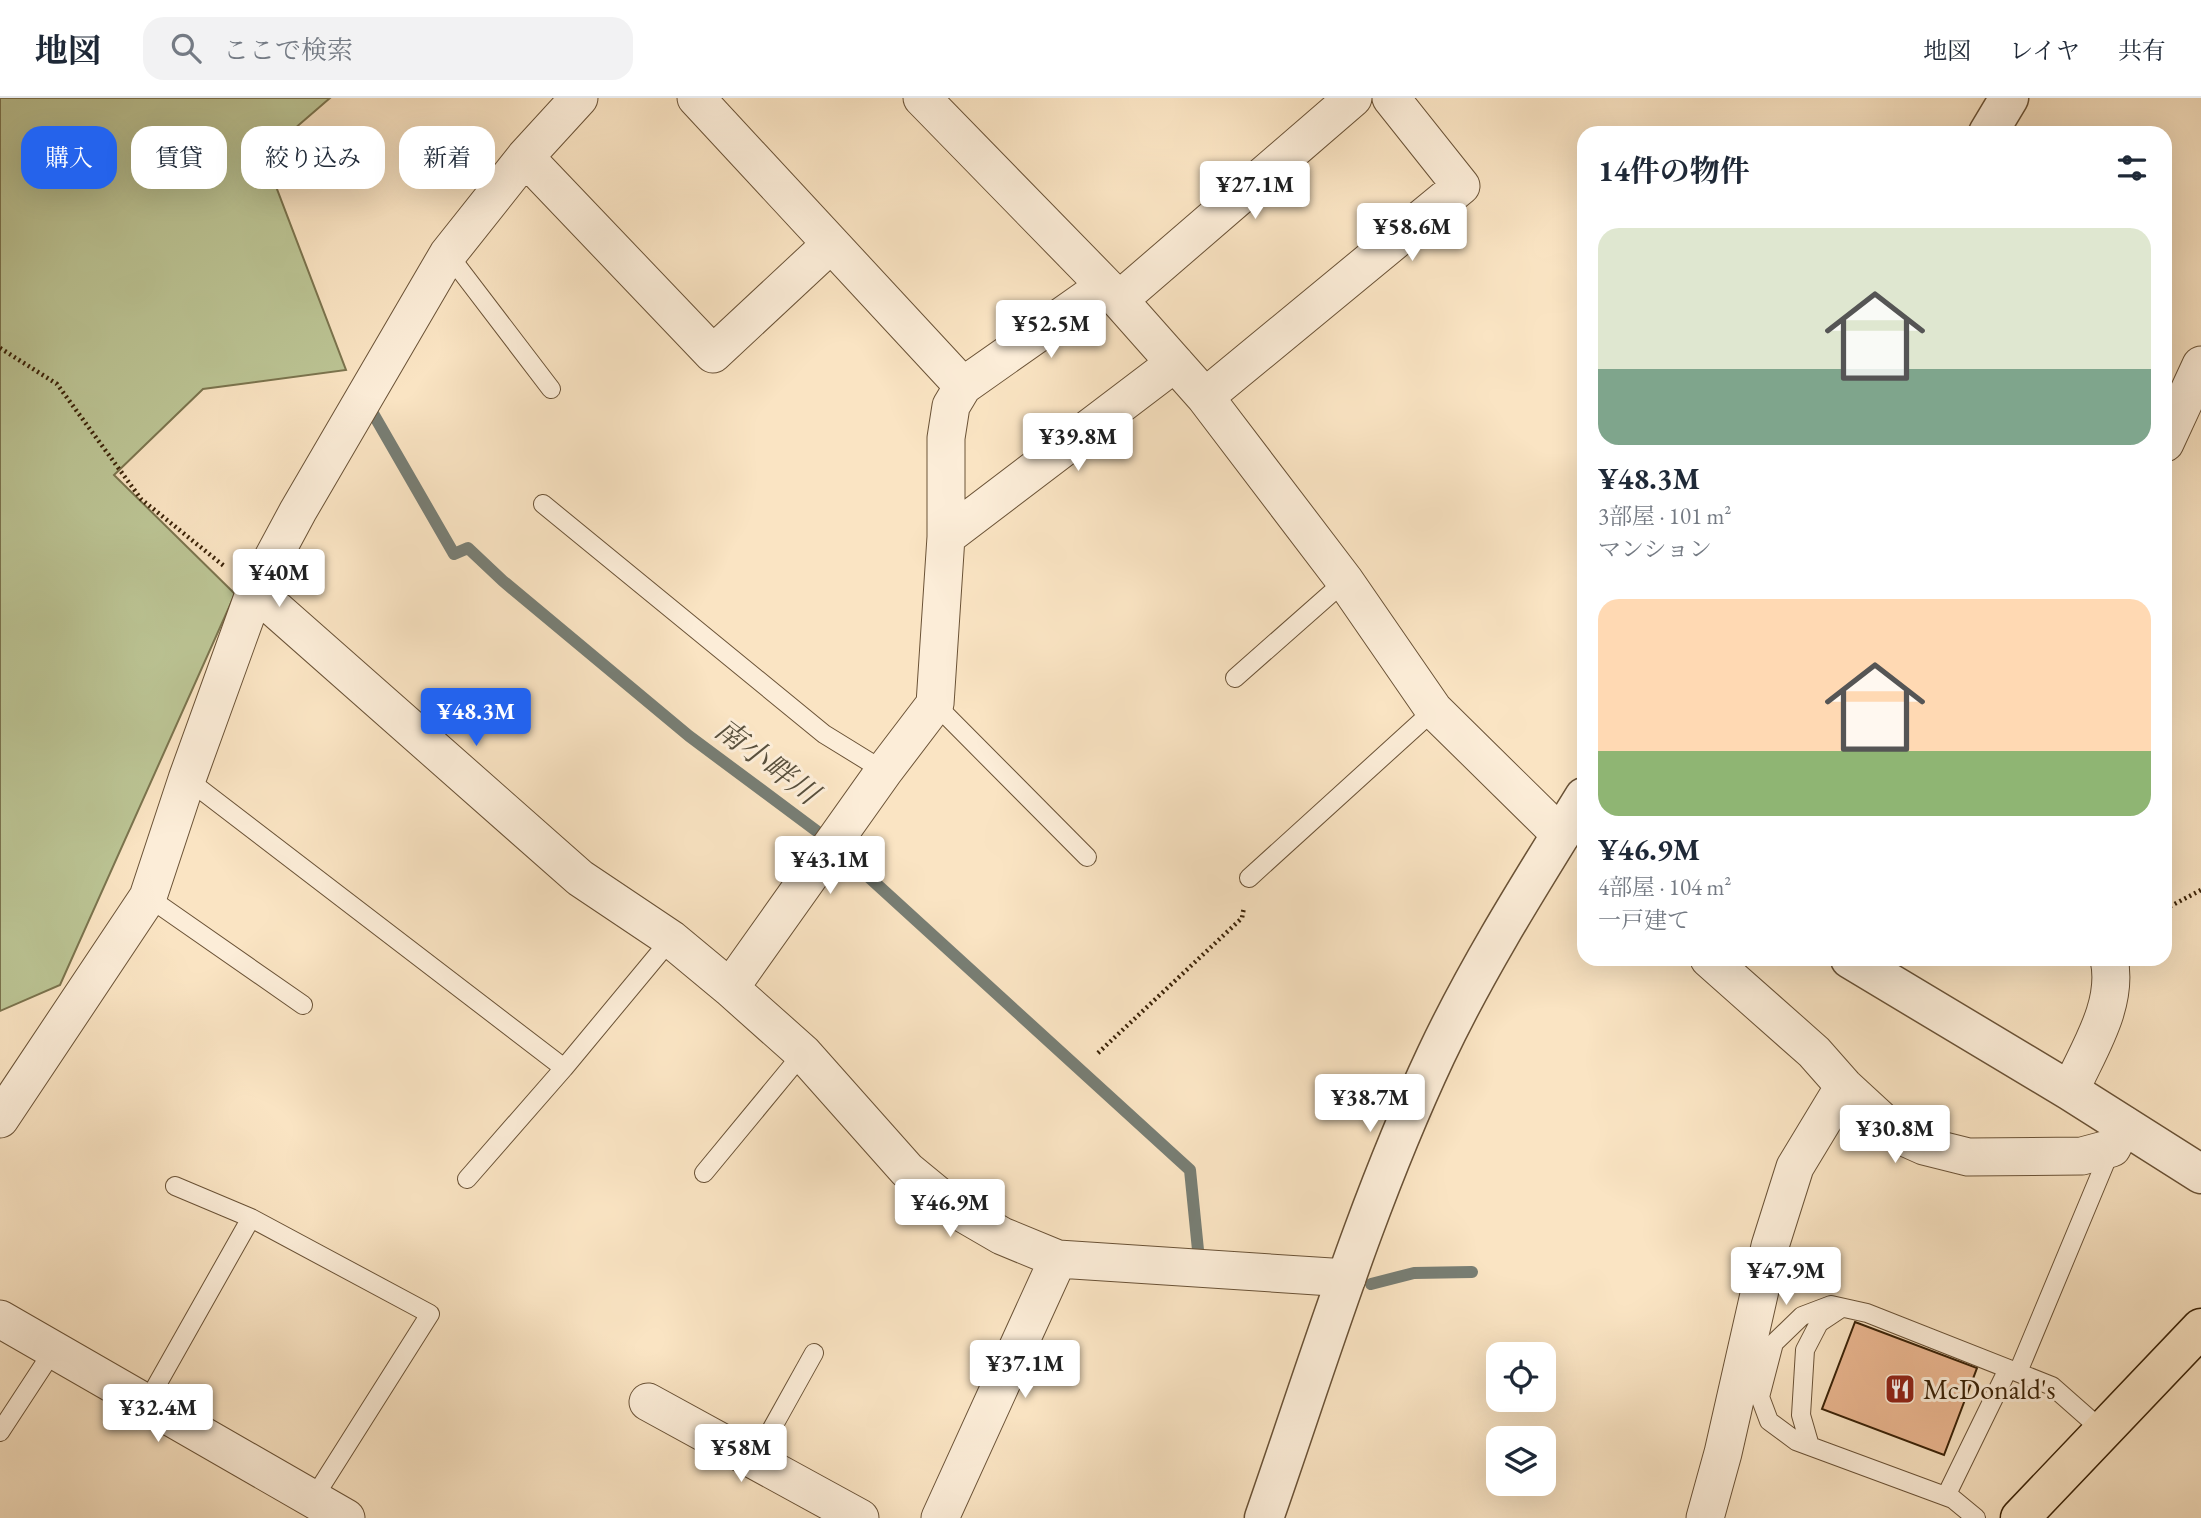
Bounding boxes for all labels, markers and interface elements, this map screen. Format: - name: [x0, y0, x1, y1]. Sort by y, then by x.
- search box: [143, 17, 633, 80]
- text: 地図: [35, 29, 101, 72]
- icon: search: [167, 29, 205, 67]
- text: ここで検索: [223, 33, 353, 67]
- text: 地図: [1923, 35, 1971, 66]
- text: レイヤ: [2009, 35, 2080, 66]
- text: 共有: [2118, 35, 2166, 66]
- chip: 購入: [21, 126, 117, 189]
- chip: 賃貸: [131, 126, 227, 189]
- chip: 絞り込み: [241, 126, 385, 189]
- chip: 新着: [399, 126, 495, 189]
- icon: filters: [2113, 149, 2151, 187]
- text: 14件の物件: [1598, 151, 1750, 190]
- pin: ¥27.1M: [1198, 162, 1312, 221]
- text: ¥27.1M: [1216, 169, 1294, 199]
- pin: ¥58.6M: [1355, 204, 1469, 263]
- text: ¥58.6M: [1373, 211, 1451, 241]
- icon: home: [1812, 273, 1938, 399]
- pin: ¥52.5M: [994, 300, 1108, 360]
- text: ¥52.5M: [1012, 308, 1090, 338]
- pin: ¥39.8M: [1021, 414, 1135, 473]
- text: ¥39.8M: [1039, 421, 1117, 451]
- text: ¥48.3M: [1598, 459, 1700, 498]
- text: 3部屋 · 101 m²: [1598, 501, 1731, 531]
- text: マンション: [1598, 534, 1712, 564]
- pin: ¥40M: [238, 550, 320, 609]
- text: ¥40M: [249, 557, 309, 587]
- icon: home: [1812, 644, 1938, 770]
- pin: ¥48.3M: [419, 688, 533, 748]
- text: ¥48.3M: [437, 696, 515, 726]
- water label: 南小畔川: [707, 709, 829, 814]
- text: ¥46.9M: [1598, 830, 1700, 869]
- pin: ¥43.1M: [773, 836, 887, 896]
- text: ¥43.1M: [791, 844, 869, 874]
- text: 4部屋 · 104 m²: [1598, 872, 1731, 902]
- text: 一戸建て: [1598, 905, 1690, 935]
- pin: ¥38.7M: [1313, 1074, 1427, 1134]
- text: ¥38.7M: [1331, 1082, 1409, 1112]
- pin: ¥30.8M: [1838, 1105, 1952, 1165]
- text: ¥30.8M: [1856, 1113, 1934, 1143]
- pin: ¥46.9M: [893, 1180, 1007, 1239]
- text: ¥46.9M: [911, 1187, 989, 1217]
- pin: ¥47.9M: [1729, 1248, 1843, 1307]
- text: ¥47.9M: [1747, 1255, 1825, 1285]
- pin: ¥37.1M: [968, 1340, 1082, 1400]
- map controls: [1486, 1342, 1556, 1496]
- button: locate: [1486, 1342, 1556, 1412]
- text: ¥37.1M: [986, 1348, 1064, 1378]
- place label: McDonald's: [1923, 1371, 2056, 1407]
- restaurant icon: McDonald's: [1883, 1372, 1917, 1406]
- pin: ¥32.4M: [101, 1384, 215, 1444]
- text: ¥32.4M: [119, 1392, 197, 1422]
- pin: ¥58M: [700, 1424, 782, 1484]
- button: layers: [1486, 1426, 1556, 1496]
- text: ¥58M: [711, 1432, 771, 1462]

